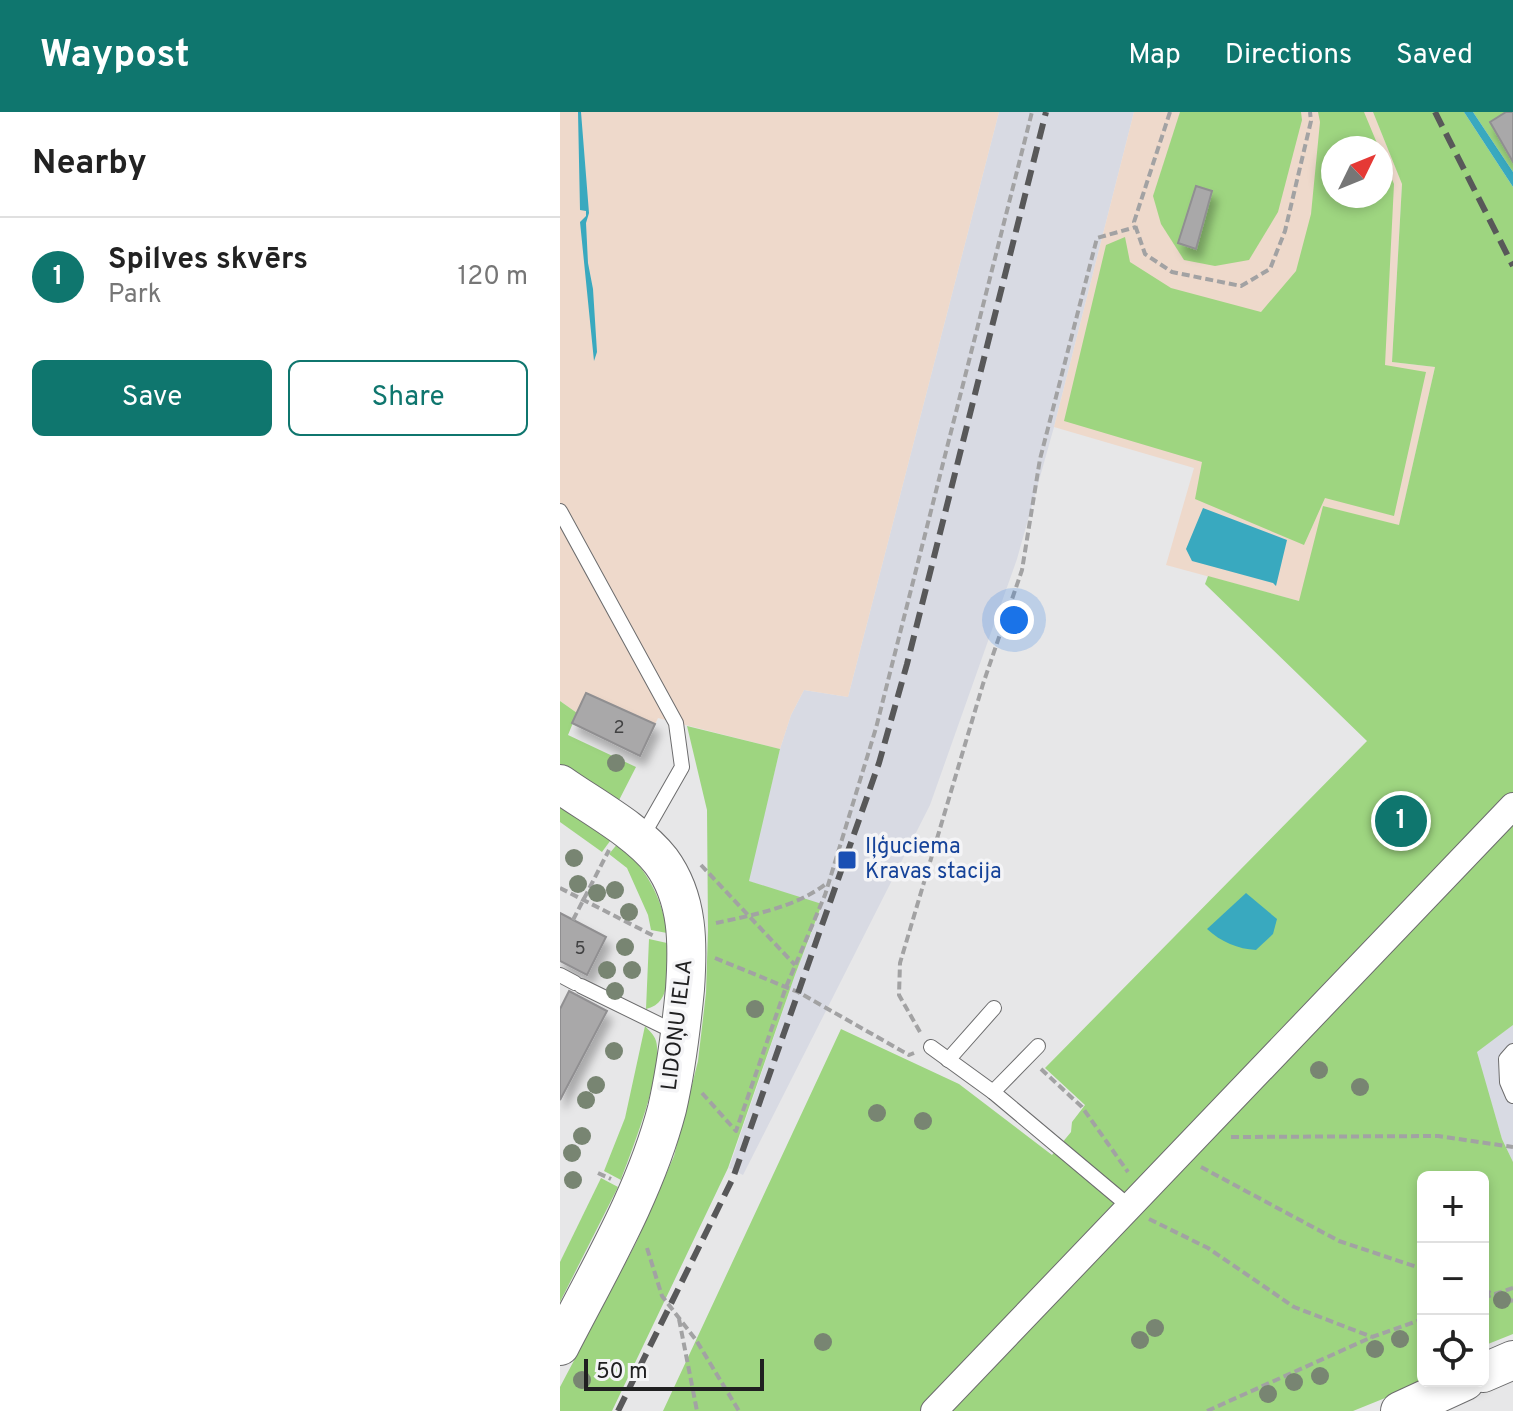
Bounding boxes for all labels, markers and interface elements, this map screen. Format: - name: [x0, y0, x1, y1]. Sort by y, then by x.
- text: Waypost: [40, 32, 190, 81]
- text: Map: [1128, 38, 1181, 74]
- text: Directions: [1225, 38, 1352, 74]
- text: Saved: [1396, 38, 1473, 74]
- north arrow: [1321, 136, 1393, 208]
- text: Nearby: [32, 143, 147, 186]
- text: Spilves skvērs: [108, 242, 308, 279]
- text: 1: [53, 261, 63, 294]
- text: 120 m: [458, 261, 528, 294]
- text: Park: [108, 279, 162, 312]
- button: Save: [32, 360, 272, 436]
- button: Share: [288, 360, 528, 436]
- your location: [994, 600, 1034, 640]
- house number: 2: [613, 717, 625, 740]
- pin: 1: [1375, 791, 1427, 851]
- place label: Iļģuciema Kravas stacija: [865, 834, 1002, 886]
- marker: Iļģuciema Kravas stacija: [836, 849, 858, 871]
- house number: 5: [574, 938, 586, 961]
- street label: LIDOŅU IELA: [657, 958, 699, 1092]
- map controls: [1417, 1171, 1489, 1387]
- button: +: [1417, 1171, 1489, 1243]
- button: −: [1417, 1243, 1489, 1315]
- button: locate: [1417, 1315, 1489, 1387]
- scale bar: [584, 1355, 764, 1391]
- text: 50 m: [596, 1359, 648, 1386]

